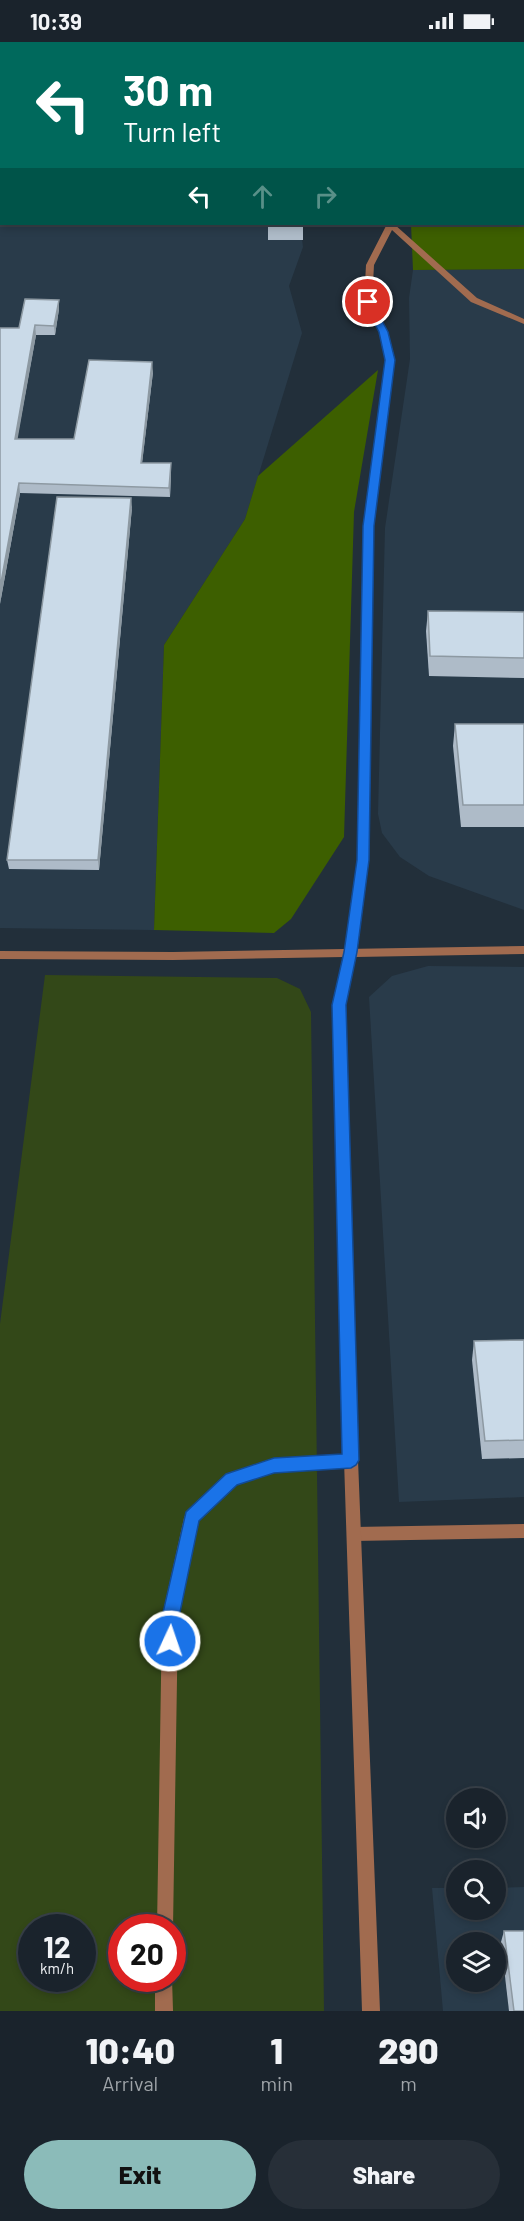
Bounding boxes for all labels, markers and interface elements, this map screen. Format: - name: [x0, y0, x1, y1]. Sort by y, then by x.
- text: 10:39: [30, 8, 82, 34]
- text: 30 m: [123, 64, 213, 114]
- icon: left: [24, 66, 102, 144]
- text: Turn left: [123, 115, 221, 147]
- icon: left: [183, 180, 216, 213]
- icon: ahead: [246, 180, 279, 213]
- icon: right: [309, 180, 342, 213]
- pin: [342, 276, 393, 327]
- icon: arrive: [351, 285, 384, 318]
- position arrow: [138, 1609, 202, 1673]
- map controls: [446, 1788, 506, 1992]
- button: sound: [446, 1788, 506, 1848]
- button: search: [446, 1860, 506, 1920]
- speed limit sign: 20: [108, 1914, 186, 1992]
- text: 12: [43, 1928, 71, 1964]
- button: layers: [446, 1932, 506, 1992]
- text: km/h: [40, 1959, 74, 1977]
- text: 10:40: [85, 2028, 175, 2071]
- text: 1: [270, 2028, 283, 2071]
- text: 290: [378, 2028, 439, 2071]
- text: Arrival: [102, 2071, 158, 2095]
- text: min: [261, 2071, 293, 2095]
- text: m: [400, 2071, 417, 2095]
- button: Exit: [24, 2140, 256, 2209]
- button: Share: [268, 2140, 500, 2209]

